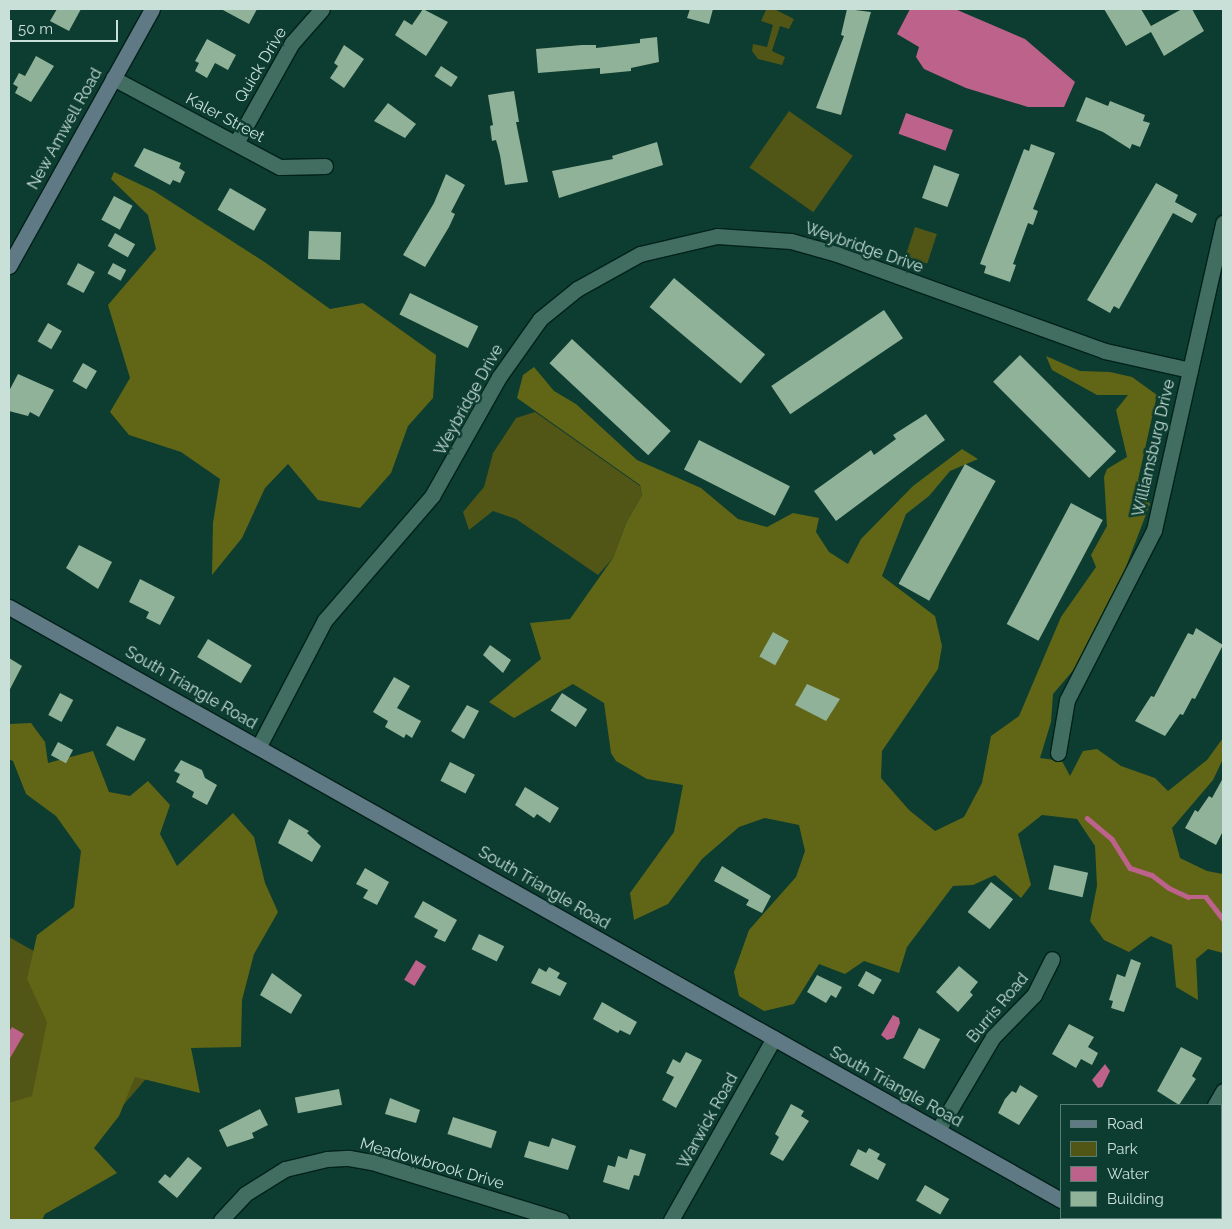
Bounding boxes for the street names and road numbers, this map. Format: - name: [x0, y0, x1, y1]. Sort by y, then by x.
- street label: Quick Drive: [231, 24, 291, 106]
- street label: New Amwell Road: [23, 64, 107, 194]
- street label: Kaler Street: [182, 89, 268, 147]
- street label: Weybridge Drive: [802, 219, 926, 277]
- street label: Weybridge Drive: [431, 341, 507, 459]
- street label: Williamsburg Drive: [1129, 377, 1179, 519]
- street label: South Triangle Road: [122, 642, 260, 734]
- street label: South Triangle Road: [475, 842, 613, 934]
- street label: Burris Road: [963, 969, 1033, 1047]
- street label: South Triangle Road: [826, 1042, 966, 1132]
- street label: Warwick Road: [674, 1070, 742, 1172]
- street label: Meadowbrook Drive: [358, 1134, 506, 1194]

